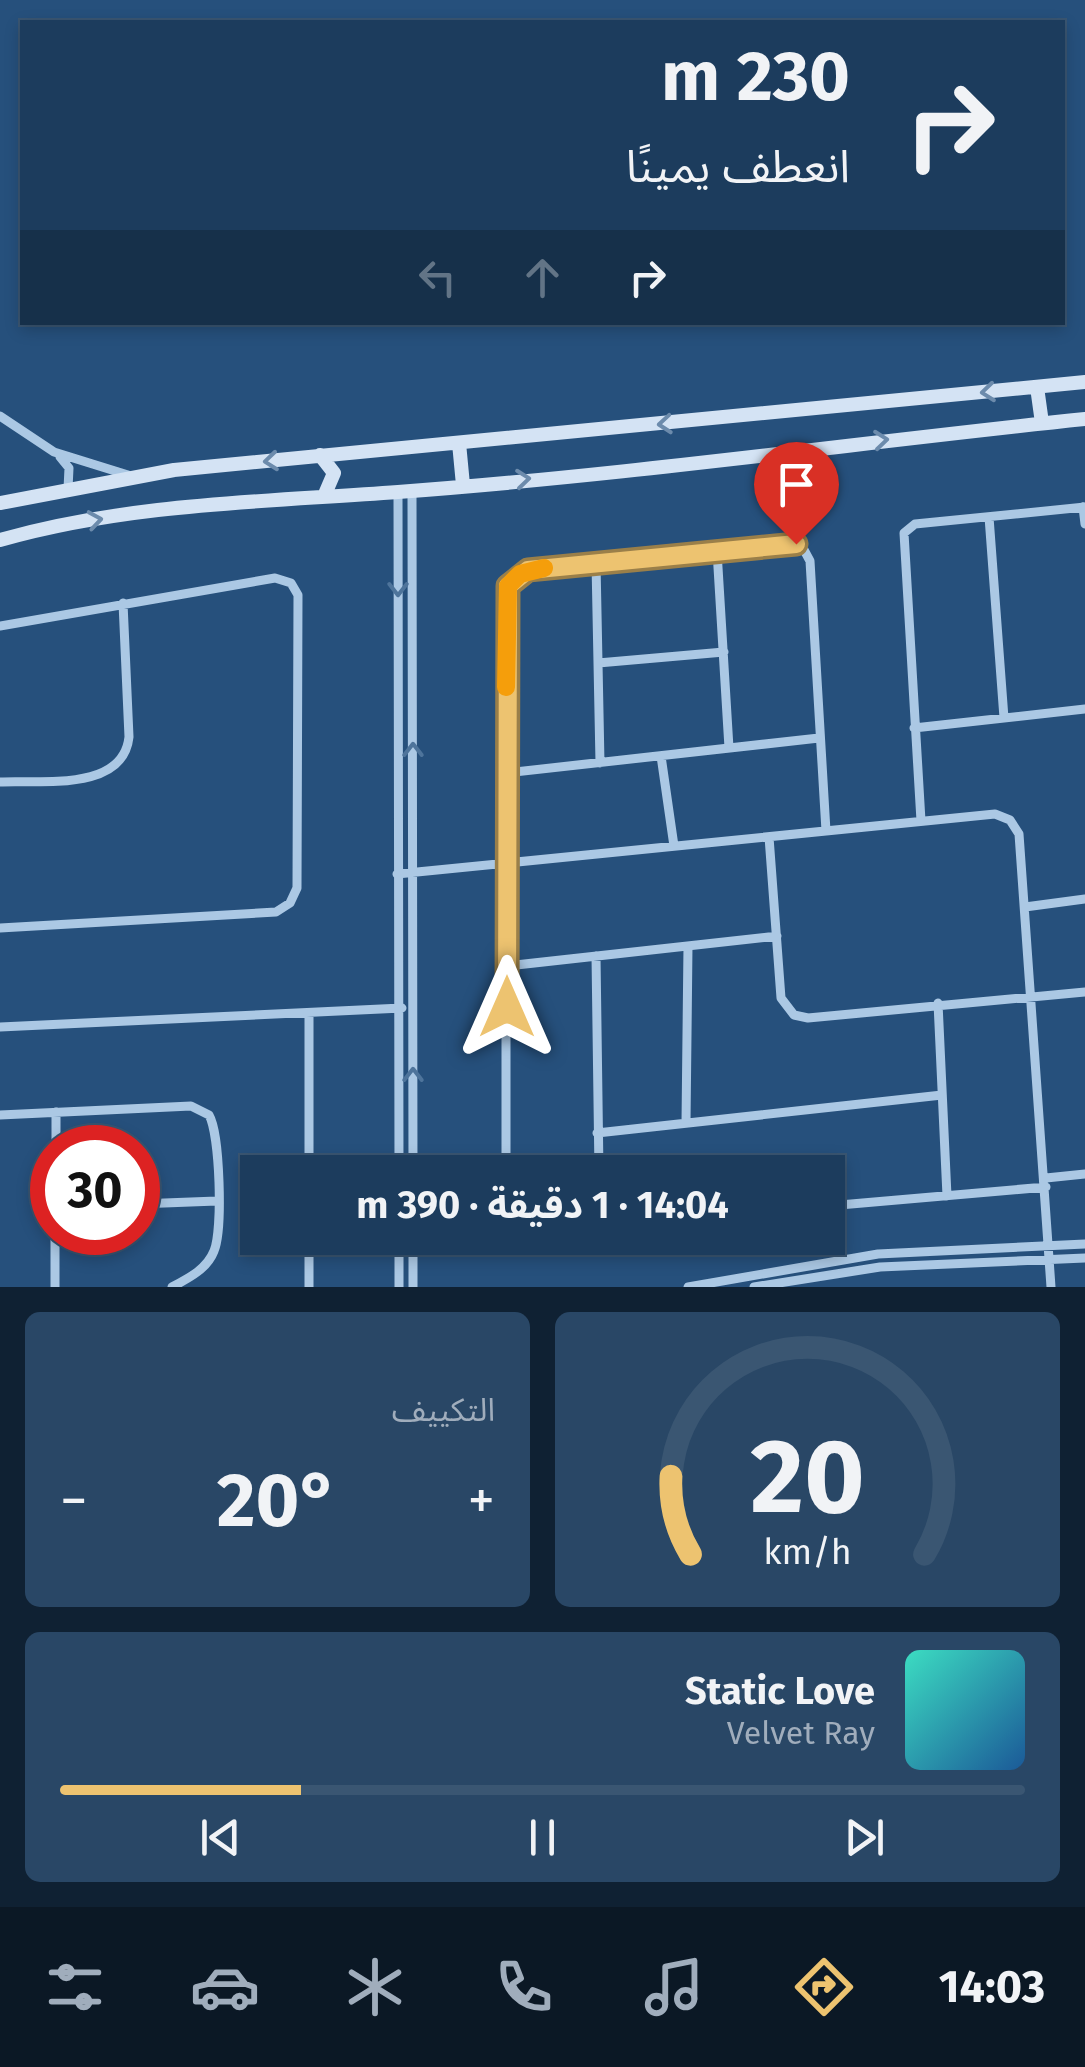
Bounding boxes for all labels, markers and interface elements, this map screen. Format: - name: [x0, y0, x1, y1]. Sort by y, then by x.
- text: 230 m: [661, 35, 850, 119]
- icon: right: [885, 60, 1015, 190]
- text: انعطف يمينًا: [626, 140, 850, 194]
- icon: left: [410, 250, 465, 305]
- icon: ahead: [515, 250, 570, 305]
- icon: right: [620, 250, 675, 305]
- one-way arrow: [980, 381, 996, 402]
- one-way arrow: [656, 413, 672, 434]
- one-way arrow: [873, 430, 889, 451]
- pin: [754, 442, 839, 545]
- one-way arrow: [263, 449, 279, 471]
- icon: arrive: [769, 457, 824, 512]
- one-way arrow: [515, 469, 531, 490]
- one-way arrow: [87, 510, 104, 531]
- one-way arrow: [387, 582, 409, 598]
- one-way arrow: [402, 742, 424, 758]
- position arrow: [455, 955, 559, 1059]
- one-way arrow: [402, 1067, 424, 1082]
- speed limit sign: 30: [30, 1125, 160, 1255]
- text: 14:04 · 1 دقيقة · 390 m: [356, 1182, 729, 1228]
- text: التكييف: [392, 1391, 495, 1429]
- text: 20: [750, 1415, 865, 1540]
- text: 20°: [217, 1456, 338, 1546]
- text: −: [60, 1468, 88, 1534]
- text: +: [468, 1468, 495, 1534]
- text: km/h: [763, 1531, 852, 1573]
- text: Static Love: [685, 1668, 875, 1714]
- text: Velvet Ray: [727, 1714, 875, 1752]
- icon: previous: [193, 1810, 248, 1865]
- icon: pause: [515, 1810, 570, 1865]
- icon: next: [837, 1810, 892, 1865]
- icon: filters: [40, 1952, 110, 2022]
- icon: car: [190, 1952, 260, 2022]
- icon: climate: [340, 1952, 410, 2022]
- icon: phone: [489, 1952, 559, 2022]
- icon: music: [639, 1952, 709, 2022]
- icon: directions: [789, 1952, 859, 2022]
- text: 14:03: [939, 1960, 1045, 2014]

